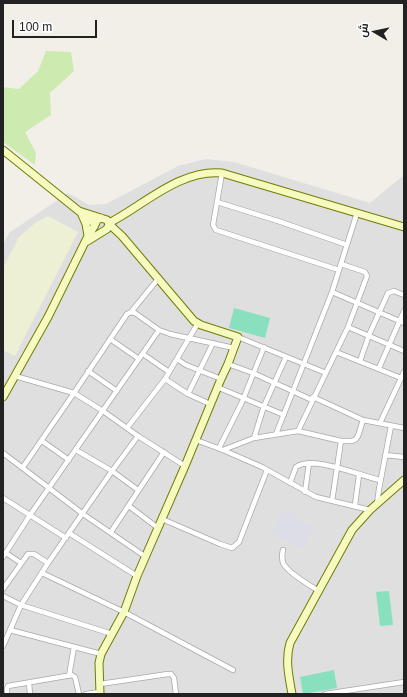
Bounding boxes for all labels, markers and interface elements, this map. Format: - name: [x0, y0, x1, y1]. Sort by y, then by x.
- scale bar: [14, 12, 99, 38]
- north arrow: [355, 12, 395, 52]
- text: 100 m: [19, 20, 52, 34]
- text: ش: [356, 22, 370, 38]

